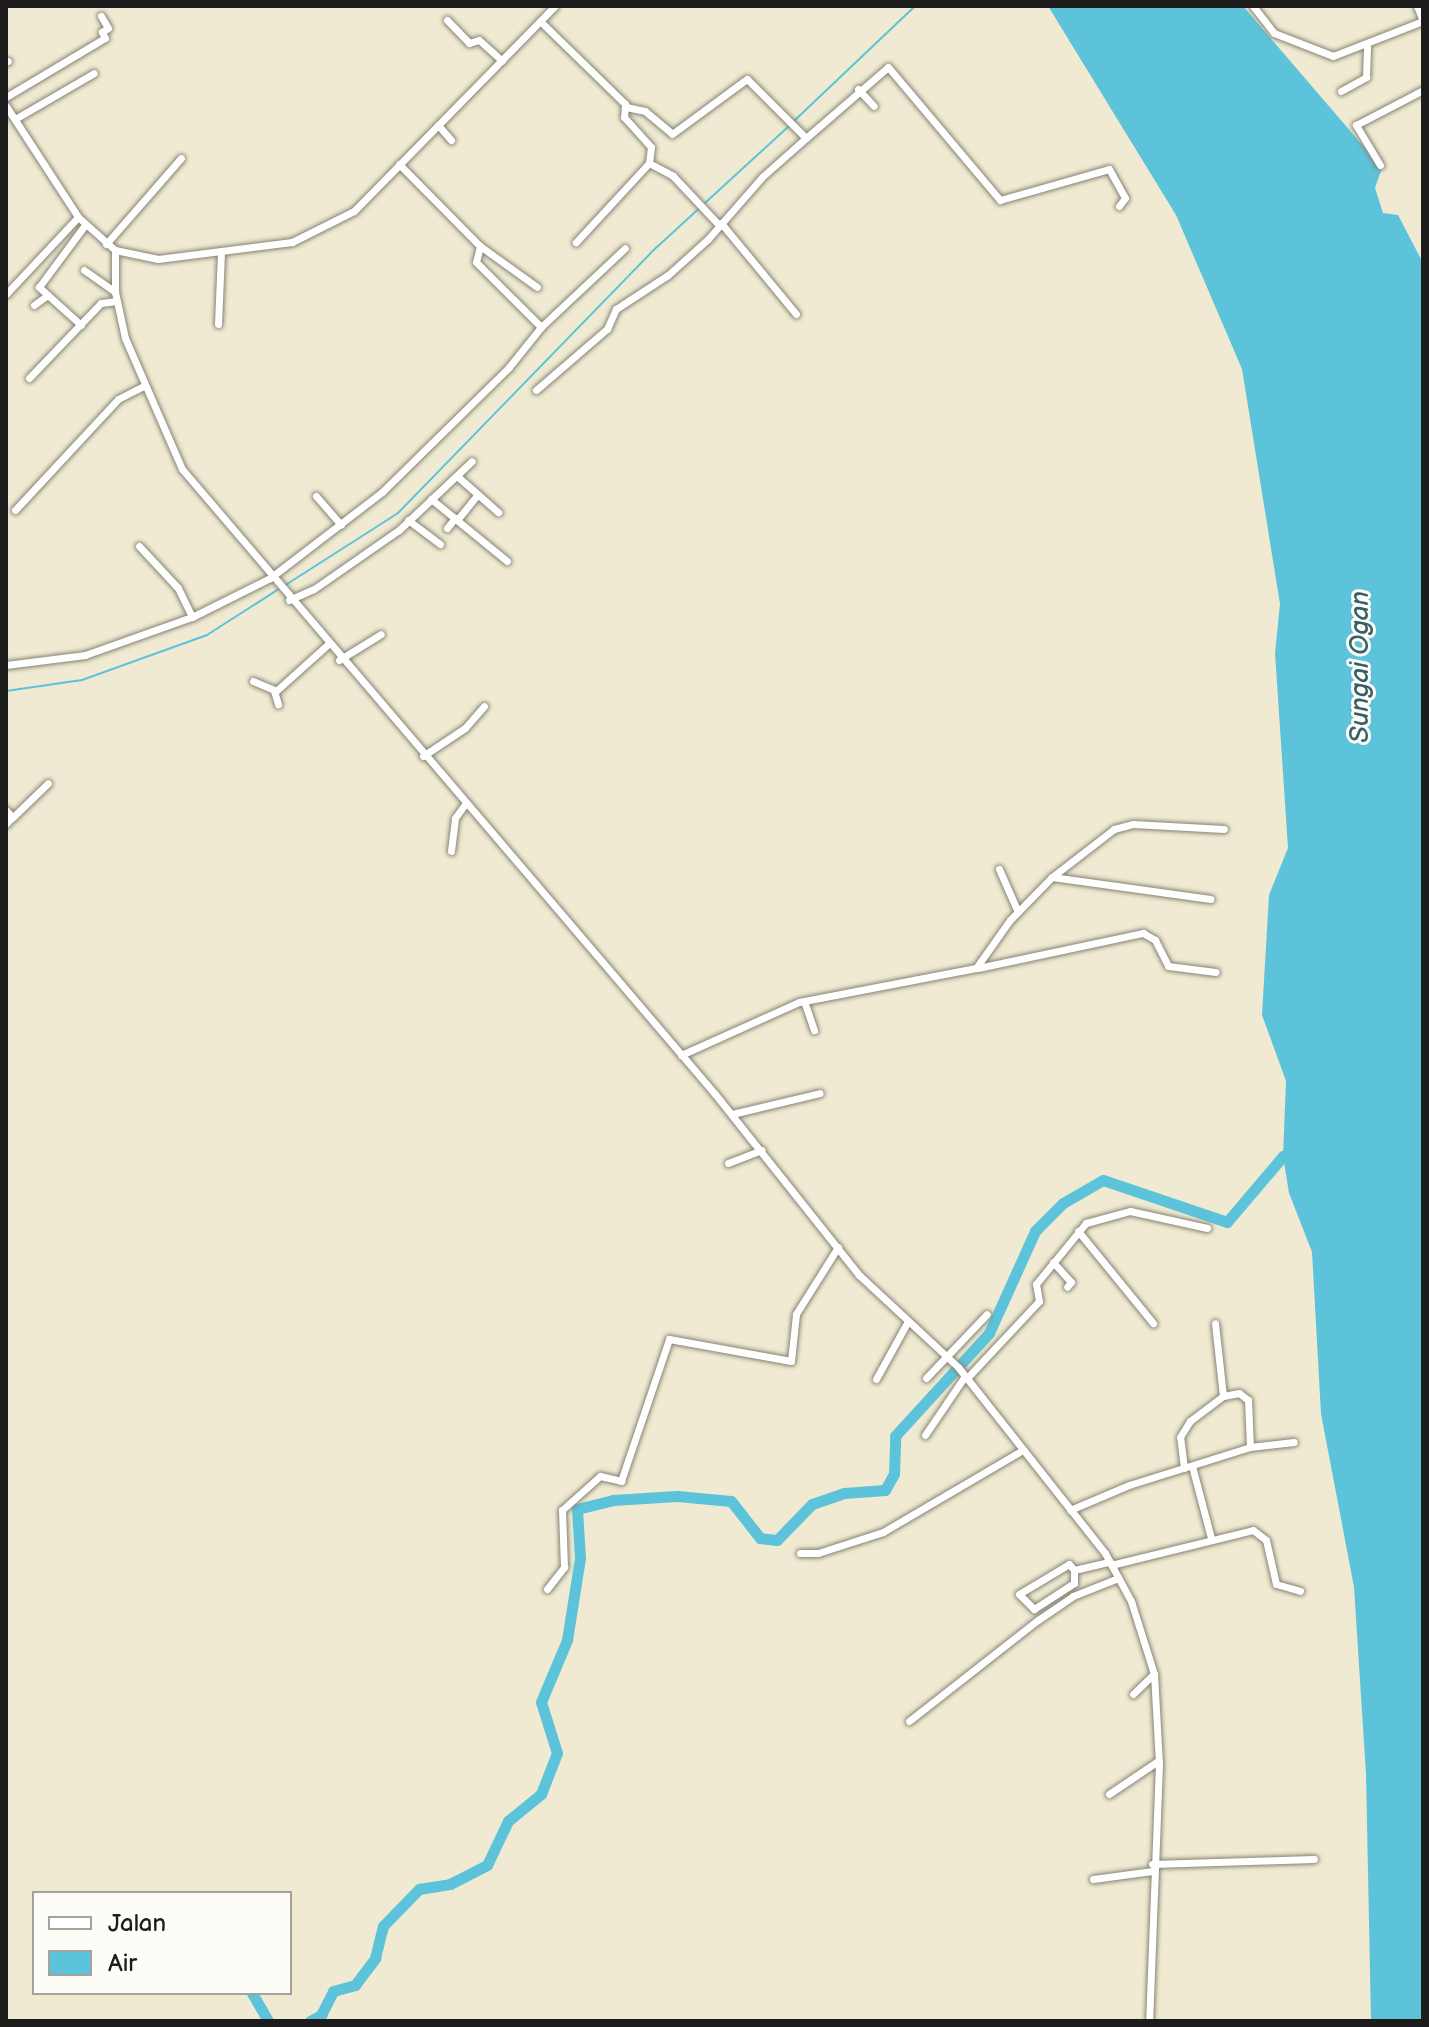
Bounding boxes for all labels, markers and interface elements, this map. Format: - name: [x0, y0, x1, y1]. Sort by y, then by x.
- water label: Sungai Ogan: [1345, 591, 1377, 743]
- legend: [32, 1891, 292, 1995]
- text: Jalan: [108, 1909, 166, 1938]
- text: Air: [108, 1949, 137, 1978]

